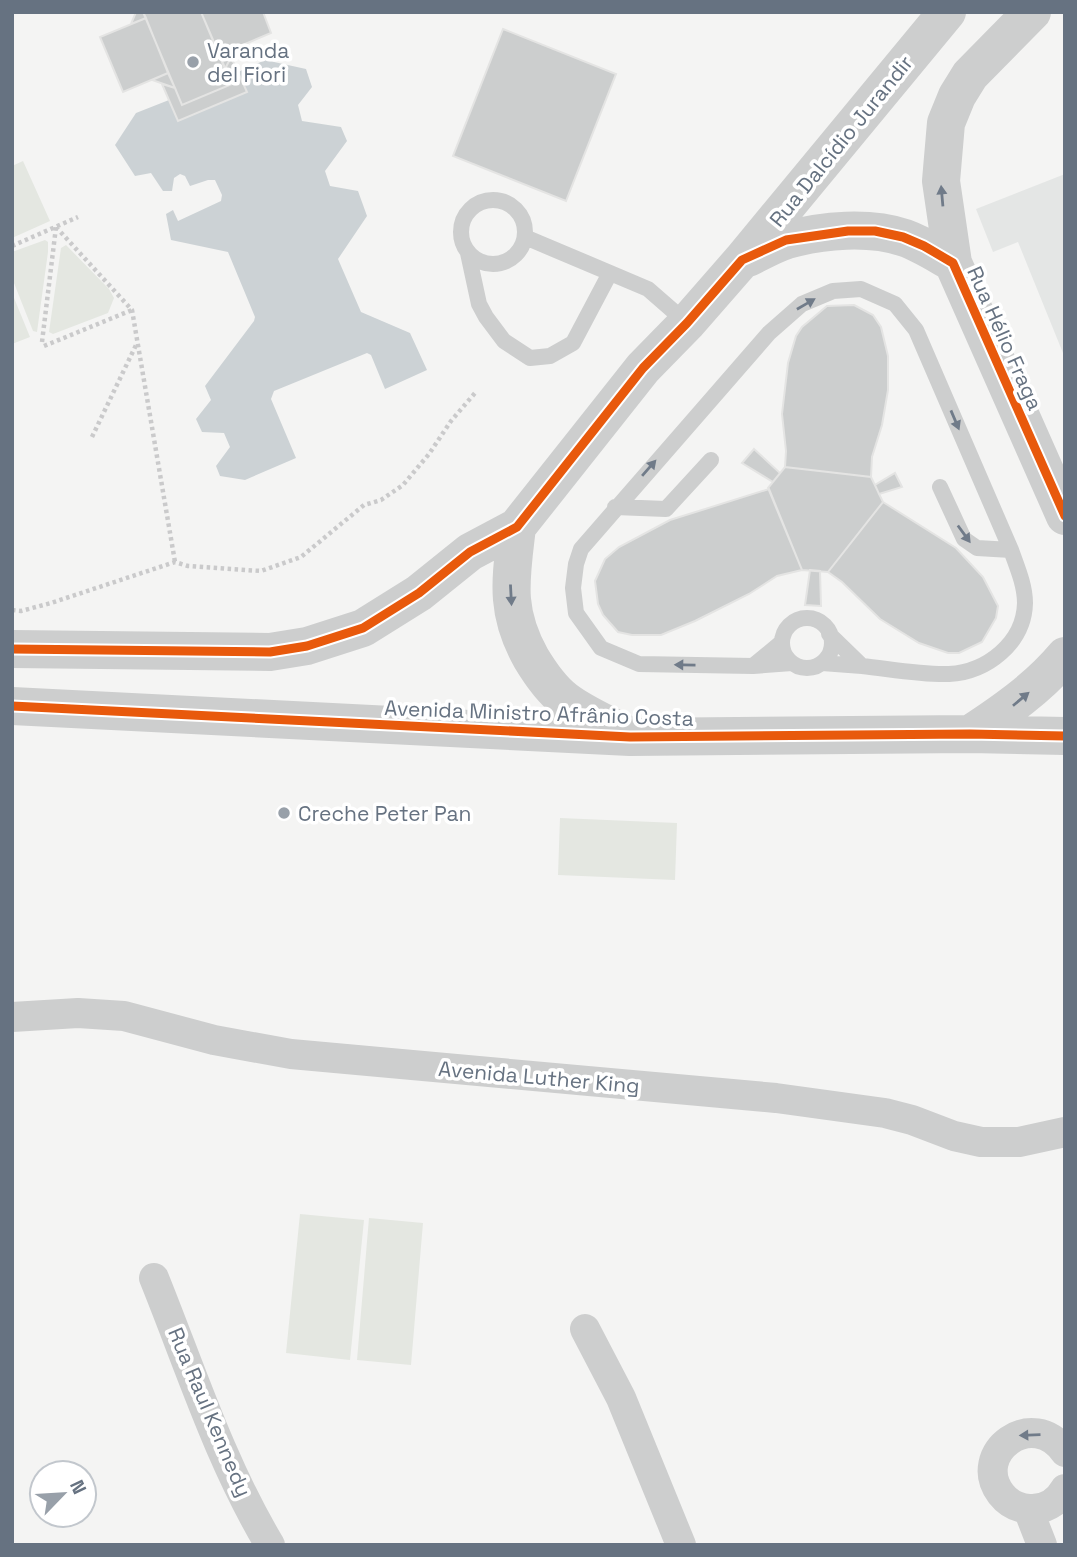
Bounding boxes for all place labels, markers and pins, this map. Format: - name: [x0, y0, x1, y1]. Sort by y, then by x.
- place label: Varanda del Fiori: [207, 37, 289, 88]
- marker: Varanda del Fiori: [185, 54, 201, 70]
- place label: Creche Peter Pan: [298, 800, 471, 827]
- marker: Creche Peter Pan: [276, 805, 292, 821]

